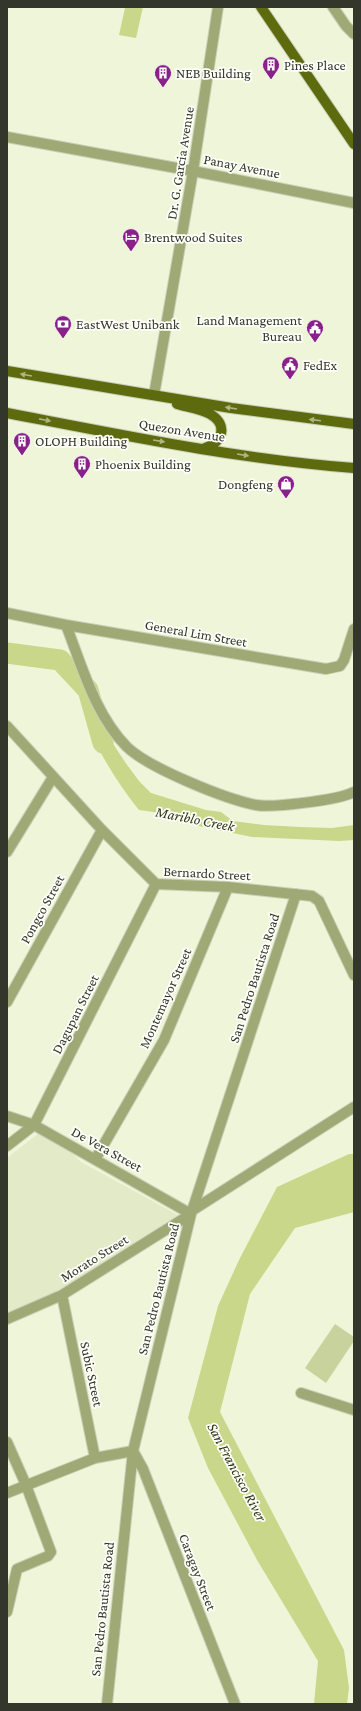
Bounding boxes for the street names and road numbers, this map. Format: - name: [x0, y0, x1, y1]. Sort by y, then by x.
- street label: Dr. G. Garcia Avenue: [163, 105, 197, 221]
- street label: Panay Avenue: [202, 151, 282, 181]
- street label: Quezon Avenue: [138, 415, 226, 445]
- street label: General Lim Street: [144, 616, 249, 650]
- street label: Bernardo Street: [163, 863, 251, 883]
- street label: Pongco Street: [17, 872, 68, 946]
- street label: San Pedro Bautista Road: [226, 911, 283, 1045]
- street label: Montemayor Street: [136, 945, 194, 1051]
- street label: Dagupan Street: [48, 971, 102, 1056]
- street label: De Vera Street: [69, 1123, 145, 1175]
- street label: San Pedro Bautista Road: [134, 1221, 182, 1356]
- street label: Morato Street: [57, 1231, 131, 1285]
- street label: Subic Street: [77, 1340, 107, 1408]
- street label: Caragay Street: [176, 1531, 220, 1613]
- street label: San Pedro Bautista Road: [87, 1540, 117, 1677]

